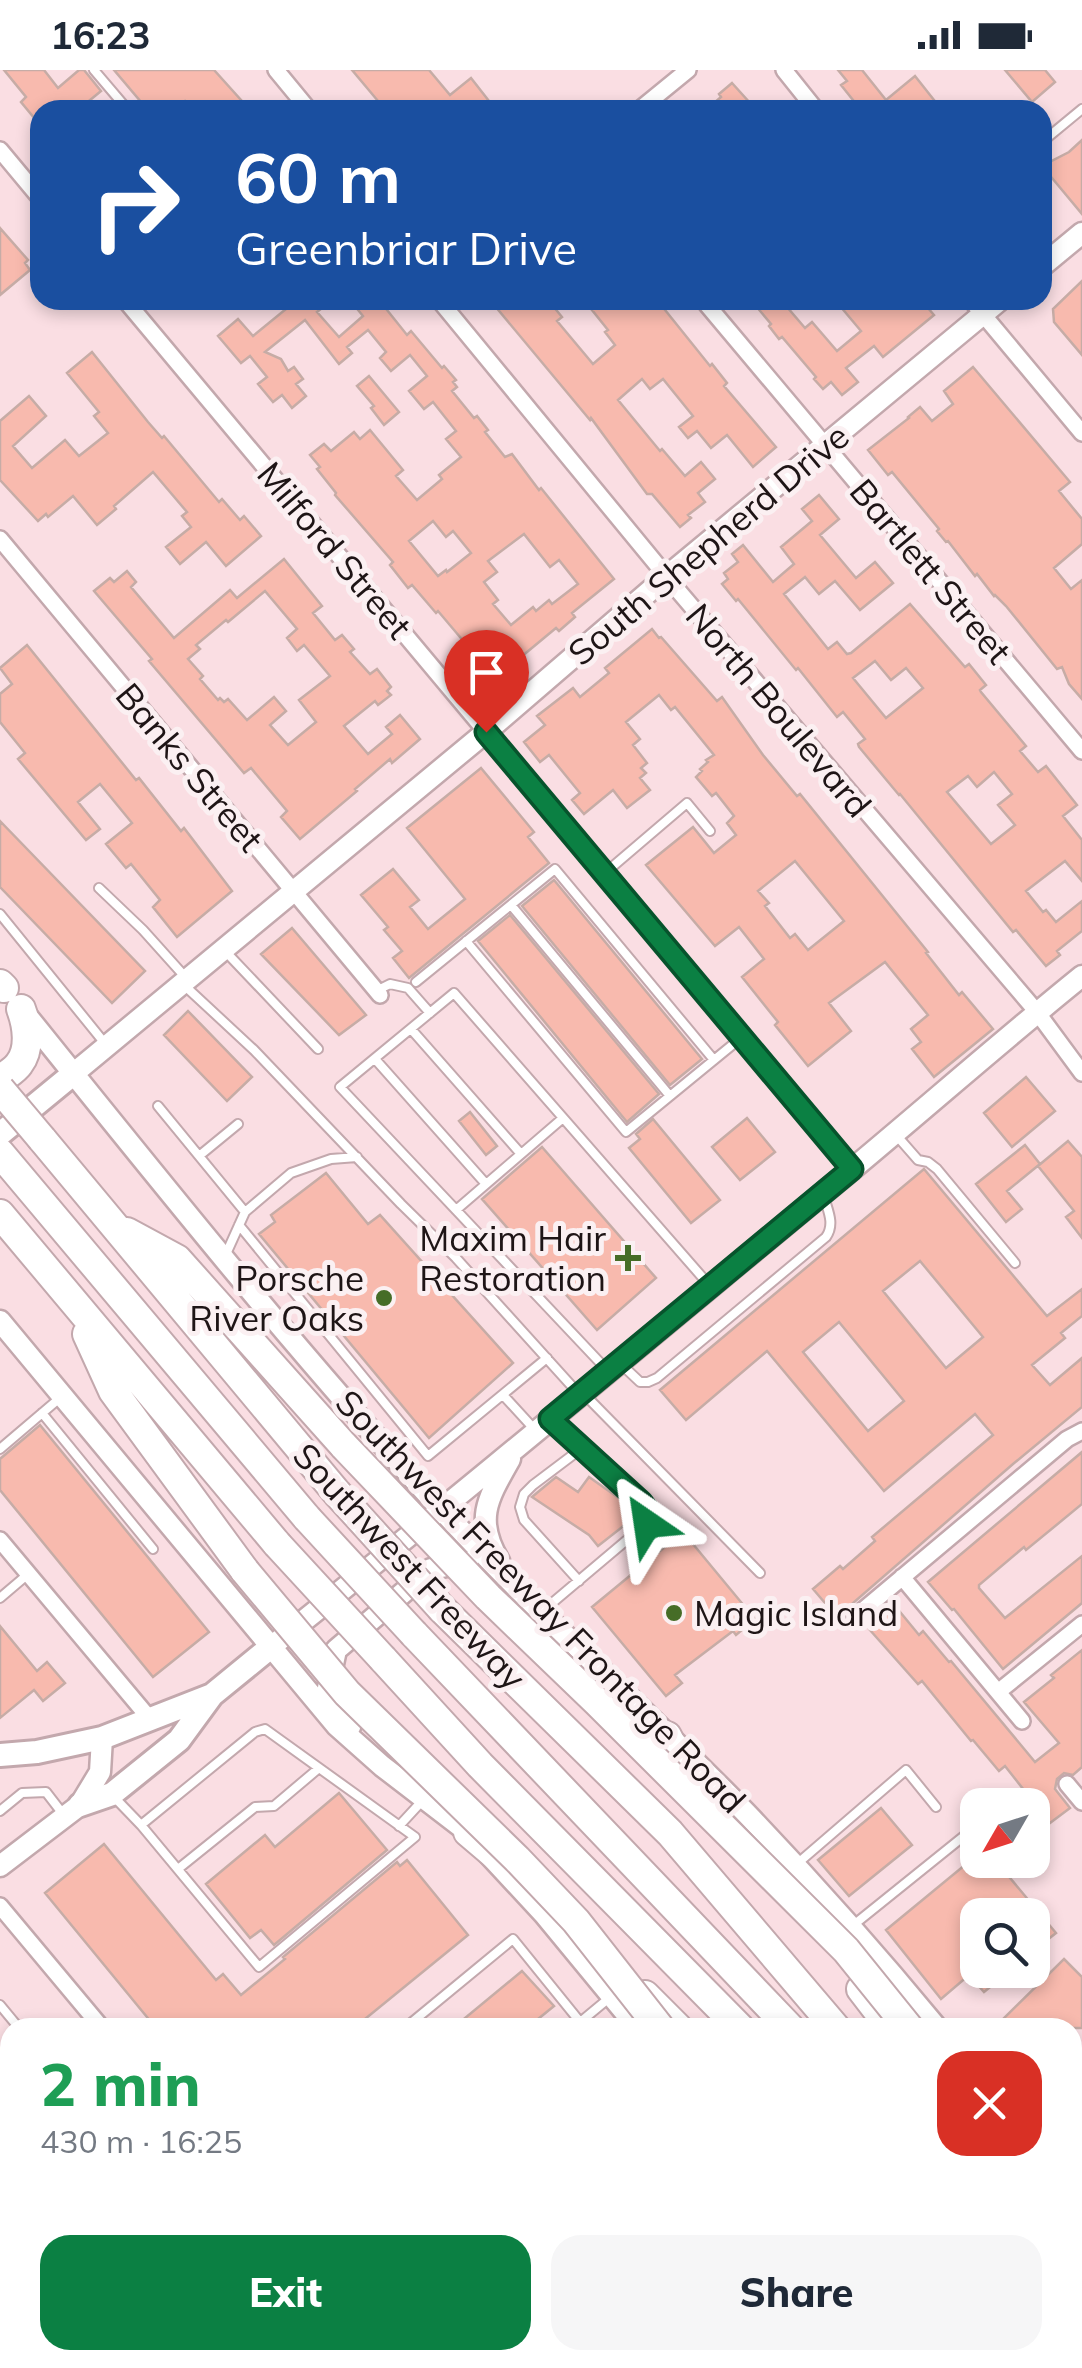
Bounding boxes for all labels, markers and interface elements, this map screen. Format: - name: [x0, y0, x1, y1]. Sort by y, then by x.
- text: 16:23: [50, 11, 151, 59]
- text: 60 m: [235, 133, 401, 221]
- icon: right: [70, 140, 200, 270]
- text: Greenbriar Drive: [235, 220, 577, 276]
- street label: South Shepherd Drive: [559, 414, 857, 674]
- street label: Milford Street: [248, 453, 422, 647]
- street label: Bartlett Street: [841, 470, 1021, 672]
- street label: North Boulevard: [677, 594, 881, 826]
- pin: [444, 630, 529, 733]
- icon: arrive: [459, 645, 514, 700]
- street label: Banks Street: [107, 674, 273, 860]
- place label: Maxim Hair Restoration: [419, 1216, 606, 1300]
- marker: Maxim Hair Restoration: [615, 1245, 641, 1271]
- place label: Porsche River Oaks: [189, 1256, 364, 1340]
- marker: Porsche River Oaks: [373, 1287, 395, 1309]
- street label: Southwest Freeway Frontage Road: [327, 1380, 755, 1822]
- street label: Southwest Freeway: [284, 1433, 536, 1699]
- position arrow: [595, 1472, 699, 1576]
- place label: Magic Island: [694, 1591, 898, 1635]
- marker: Magic Island: [663, 1602, 685, 1624]
- north arrow: [960, 1788, 1050, 1878]
- map controls: [960, 1788, 1050, 1988]
- button: search: [960, 1898, 1050, 1988]
- text: 2 min: [40, 2046, 201, 2121]
- button: close: [937, 2051, 1042, 2156]
- text: 430 m · 16:25: [40, 2121, 242, 2161]
- button: Exit: [40, 2235, 531, 2350]
- button: Share: [551, 2235, 1042, 2350]

